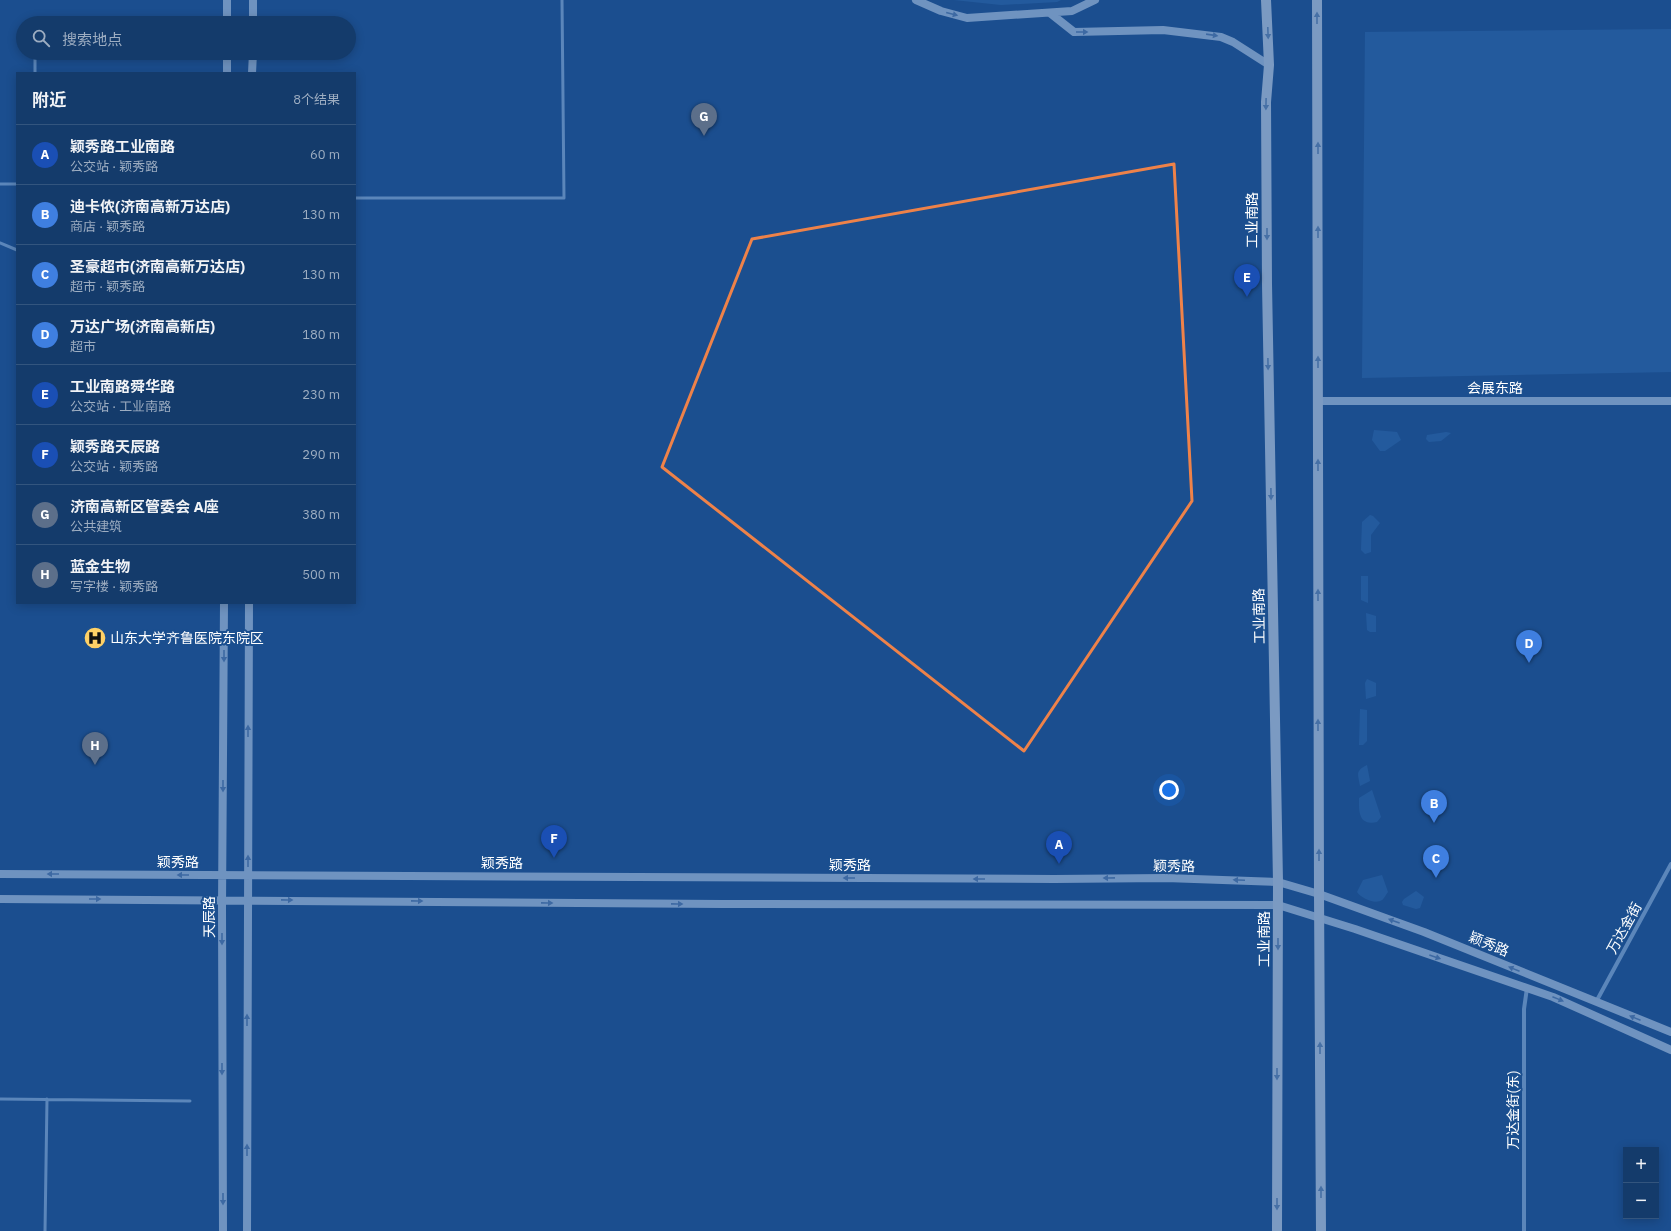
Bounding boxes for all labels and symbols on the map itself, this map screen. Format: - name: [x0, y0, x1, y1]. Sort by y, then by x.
- one-way arrow: [946, 11, 958, 17]
- one-way arrow: [1314, 11, 1320, 24]
- one-way arrow: [1264, 27, 1271, 39]
- one-way arrow: [1076, 29, 1089, 35]
- one-way arrow: [1205, 32, 1218, 38]
- one-way arrow: [1263, 98, 1269, 111]
- pin: G: [691, 103, 717, 136]
- one-way arrow: [1315, 141, 1321, 154]
- street label: 工业南路: [1243, 192, 1261, 248]
- one-way arrow: [1315, 225, 1321, 238]
- one-way arrow: [1263, 228, 1270, 240]
- pin: E: [1234, 264, 1260, 297]
- one-way arrow: [1315, 355, 1321, 368]
- one-way arrow: [1265, 358, 1271, 371]
- street label: 会展东路: [1467, 379, 1523, 397]
- one-way arrow: [1315, 458, 1321, 471]
- one-way arrow: [1267, 488, 1274, 500]
- street label: 工业南路: [1250, 588, 1268, 644]
- one-way arrow: [1315, 588, 1321, 601]
- hospital icon: 山东大学齐鲁医院东院区: [82, 625, 108, 651]
- place label: 山东大学齐鲁医院东院区: [110, 629, 264, 647]
- pin: D: [1516, 630, 1542, 663]
- one-way arrow: [221, 650, 227, 663]
- one-way arrow: [1315, 718, 1321, 731]
- one-way arrow: [245, 724, 251, 737]
- pin: H: [82, 732, 108, 765]
- one-way arrow: [220, 780, 226, 793]
- your location: [1159, 780, 1179, 800]
- pin: B: [1421, 790, 1447, 823]
- pin: F: [541, 825, 567, 858]
- pin: A: [1046, 831, 1072, 864]
- pin: C: [1423, 845, 1449, 878]
- one-way arrow: [1316, 848, 1322, 861]
- street label: 颖秀路: [157, 853, 199, 871]
- one-way arrow: [245, 854, 251, 867]
- street label: 颖秀路: [481, 854, 523, 872]
- street label: 颖秀路: [829, 856, 871, 874]
- street label: 颖秀路: [1153, 857, 1195, 875]
- one-way arrow: [46, 871, 59, 877]
- one-way arrow: [176, 872, 189, 878]
- one-way arrow: [842, 875, 855, 881]
- one-way arrow: [1103, 875, 1115, 882]
- one-way arrow: [972, 876, 985, 882]
- one-way arrow: [1233, 877, 1245, 884]
- one-way arrow: [89, 896, 102, 902]
- street label: 天辰路: [200, 896, 218, 938]
- one-way arrow: [281, 897, 294, 903]
- one-way arrow: [411, 898, 423, 905]
- street label: 万达金街: [1603, 899, 1645, 957]
- one-way arrow: [541, 900, 554, 906]
- one-way arrow: [671, 901, 684, 907]
- street label: 工业南路: [1255, 911, 1273, 967]
- one-way arrow: [1387, 918, 1399, 924]
- street label: 颖秀路: [1466, 928, 1512, 960]
- one-way arrow: [219, 933, 225, 946]
- one-way arrow: [1275, 938, 1281, 951]
- one-way arrow: [1430, 954, 1442, 960]
- one-way arrow: [1508, 965, 1520, 971]
- one-way arrow: [1553, 997, 1565, 1003]
- one-way arrow: [244, 1013, 250, 1026]
- one-way arrow: [1628, 1014, 1640, 1020]
- one-way arrow: [1317, 1041, 1323, 1054]
- one-way arrow: [219, 1063, 225, 1076]
- one-way arrow: [1274, 1068, 1280, 1081]
- street label: 万达金街(东): [1504, 1070, 1522, 1150]
- one-way arrow: [244, 1143, 250, 1156]
- one-way arrow: [1318, 1185, 1324, 1198]
- one-way arrow: [220, 1193, 226, 1206]
- one-way arrow: [1274, 1198, 1280, 1211]

